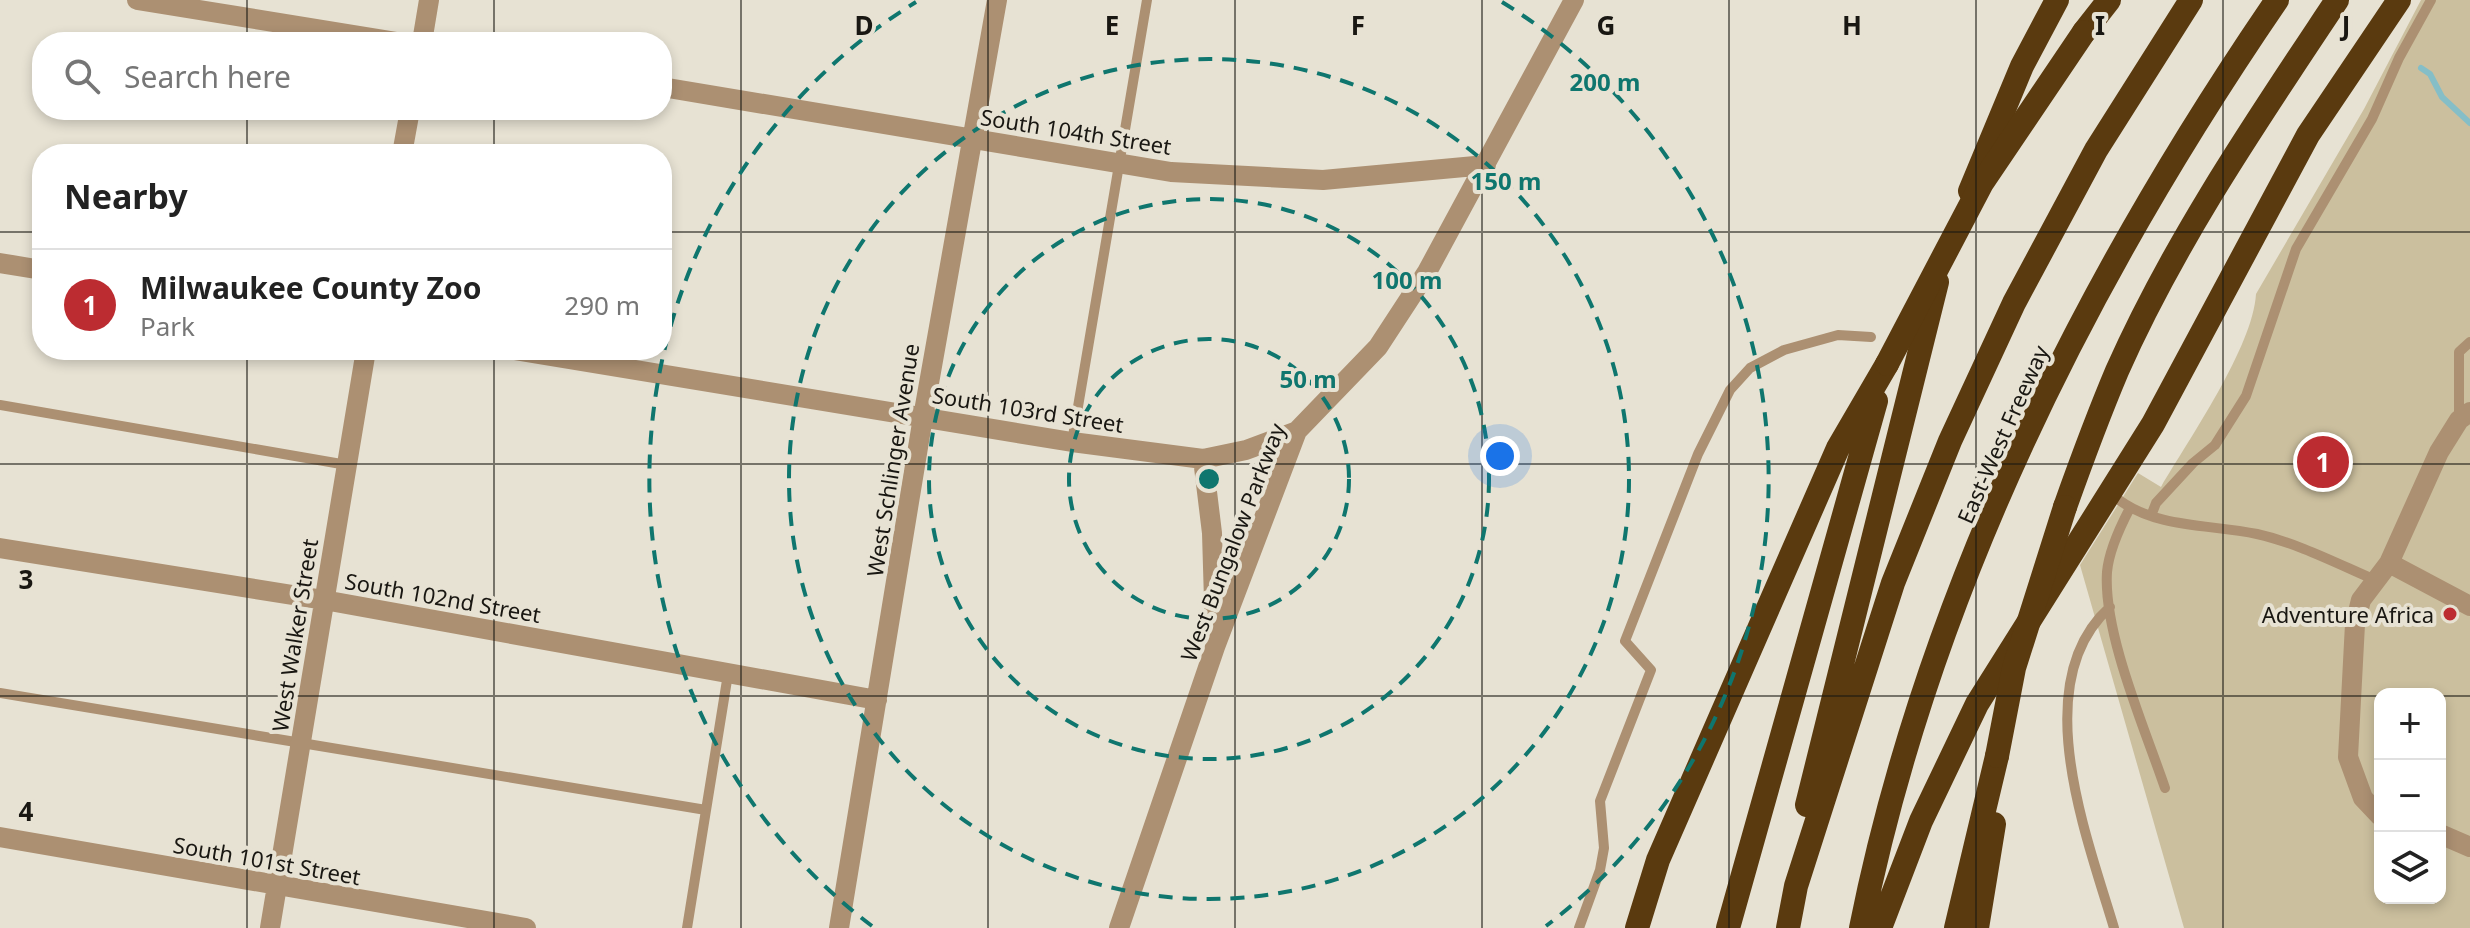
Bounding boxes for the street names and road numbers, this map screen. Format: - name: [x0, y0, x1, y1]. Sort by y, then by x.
- street label: South 104th Street: [978, 101, 1174, 161]
- street label: East-West Freeway: [1949, 339, 2055, 528]
- street label: West Schlinger Avenue: [859, 341, 925, 579]
- street label: South 103rd Street: [930, 379, 1126, 439]
- street label: West Bungalow Parkway: [1173, 418, 1292, 665]
- street label: West Walker Street: [264, 536, 324, 734]
- street label: South 102nd Street: [343, 565, 543, 629]
- street label: South 101st Street: [171, 829, 363, 891]

